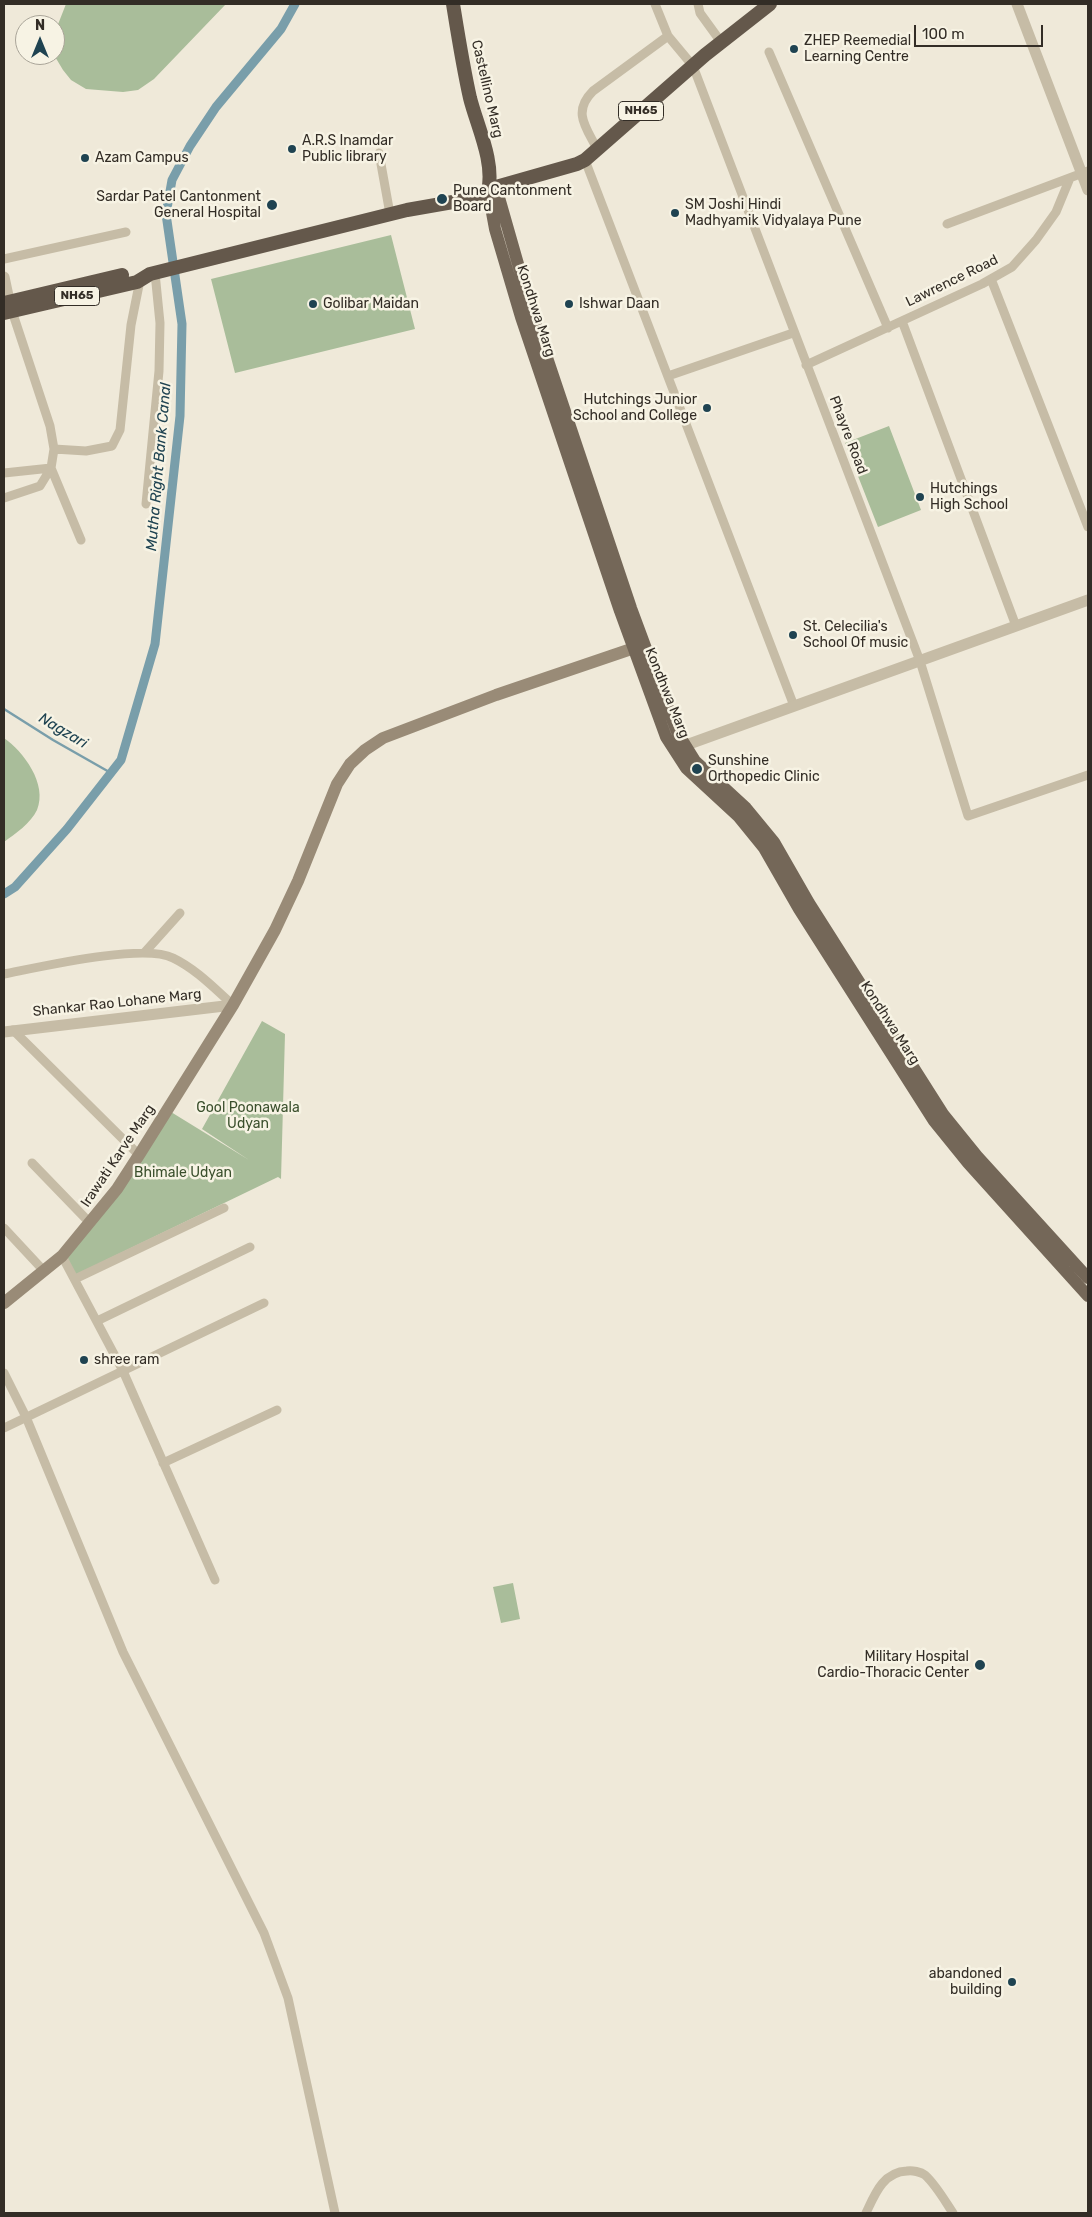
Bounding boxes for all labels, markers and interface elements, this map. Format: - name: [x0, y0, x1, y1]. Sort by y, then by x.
- north arrow: [15, 15, 65, 65]
- scale bar: [917, 15, 1046, 47]
- text: N: [35, 17, 45, 34]
- text: 100 m: [922, 25, 964, 43]
- place label: ZHEP Reemedial Learning Centre: [804, 33, 911, 65]
- street label: Castellino Marg: [468, 38, 506, 140]
- marker: ZHEP Reemedial Learning Centre: [788, 43, 800, 55]
- road number: NH65: [618, 102, 664, 120]
- place label: A.R.S Inamdar Public library: [302, 133, 393, 166]
- marker: A.R.S Inamdar Public library: [286, 143, 298, 155]
- place label: Azam Campus: [95, 150, 189, 166]
- marker: Azam Campus: [79, 152, 91, 164]
- place label: Pune Cantonment Board: [453, 183, 572, 216]
- place label: Sardar Patel Cantonment General Hospital: [96, 189, 261, 222]
- marker: Pune Cantonment Board: [435, 192, 449, 206]
- place label: SM Joshi Hindi Madhyamik Vidyalaya Pune: [685, 197, 862, 230]
- marker: Sardar Patel Cantonment General Hospital: [265, 198, 279, 212]
- marker: SM Joshi Hindi Madhyamik Vidyalaya Pune: [669, 207, 681, 219]
- street label: Lawrence Road: [903, 251, 1001, 311]
- street label: Kondhwa Marg: [513, 263, 559, 359]
- road number: NH65: [54, 286, 100, 306]
- place label: Golibar Maidan: [323, 296, 419, 312]
- place label: Ishwar Daan: [579, 296, 659, 312]
- marker: Golibar Maidan: [307, 298, 319, 310]
- marker: Ishwar Daan: [563, 298, 575, 310]
- water label: Mutha Right Bank Canal: [143, 382, 175, 552]
- place label: Hutchings Junior School and College: [573, 392, 697, 424]
- street label: Phayre Road: [825, 394, 871, 476]
- marker: Hutchings Junior School and College: [701, 402, 713, 414]
- place label: Hutchings High School: [930, 481, 1008, 514]
- marker: Hutchings High School: [914, 491, 926, 503]
- place label: St. Celecilia's School Of music: [803, 619, 908, 652]
- marker: St. Celecilia's School Of music: [787, 629, 799, 641]
- street label: Kondhwa Marg: [641, 645, 693, 741]
- water label: Nagzari: [35, 709, 91, 753]
- place label: Sunshine Orthopedic Clinic: [708, 753, 820, 786]
- marker: Sunshine Orthopedic Clinic: [690, 762, 704, 776]
- street label: Kondhwa Marg: [857, 978, 923, 1068]
- street label: Shankar Rao Lohane Marg: [32, 986, 202, 1020]
- park label: Gool Poonawala Udyan: [196, 1100, 300, 1132]
- street label: Irawati Karve Marg: [77, 1101, 159, 1211]
- park label: Bhimale Udyan: [134, 1165, 232, 1181]
- place label: shree ram: [94, 1352, 159, 1368]
- marker: shree ram: [78, 1354, 90, 1366]
- place label: Military Hospital Cardio-Thoracic Center: [817, 1649, 969, 1681]
- marker: Military Hospital Cardio-Thoracic Center: [973, 1658, 987, 1672]
- place label: abandoned building: [929, 1966, 1002, 1998]
- marker: abandoned building: [1006, 1976, 1018, 1988]

